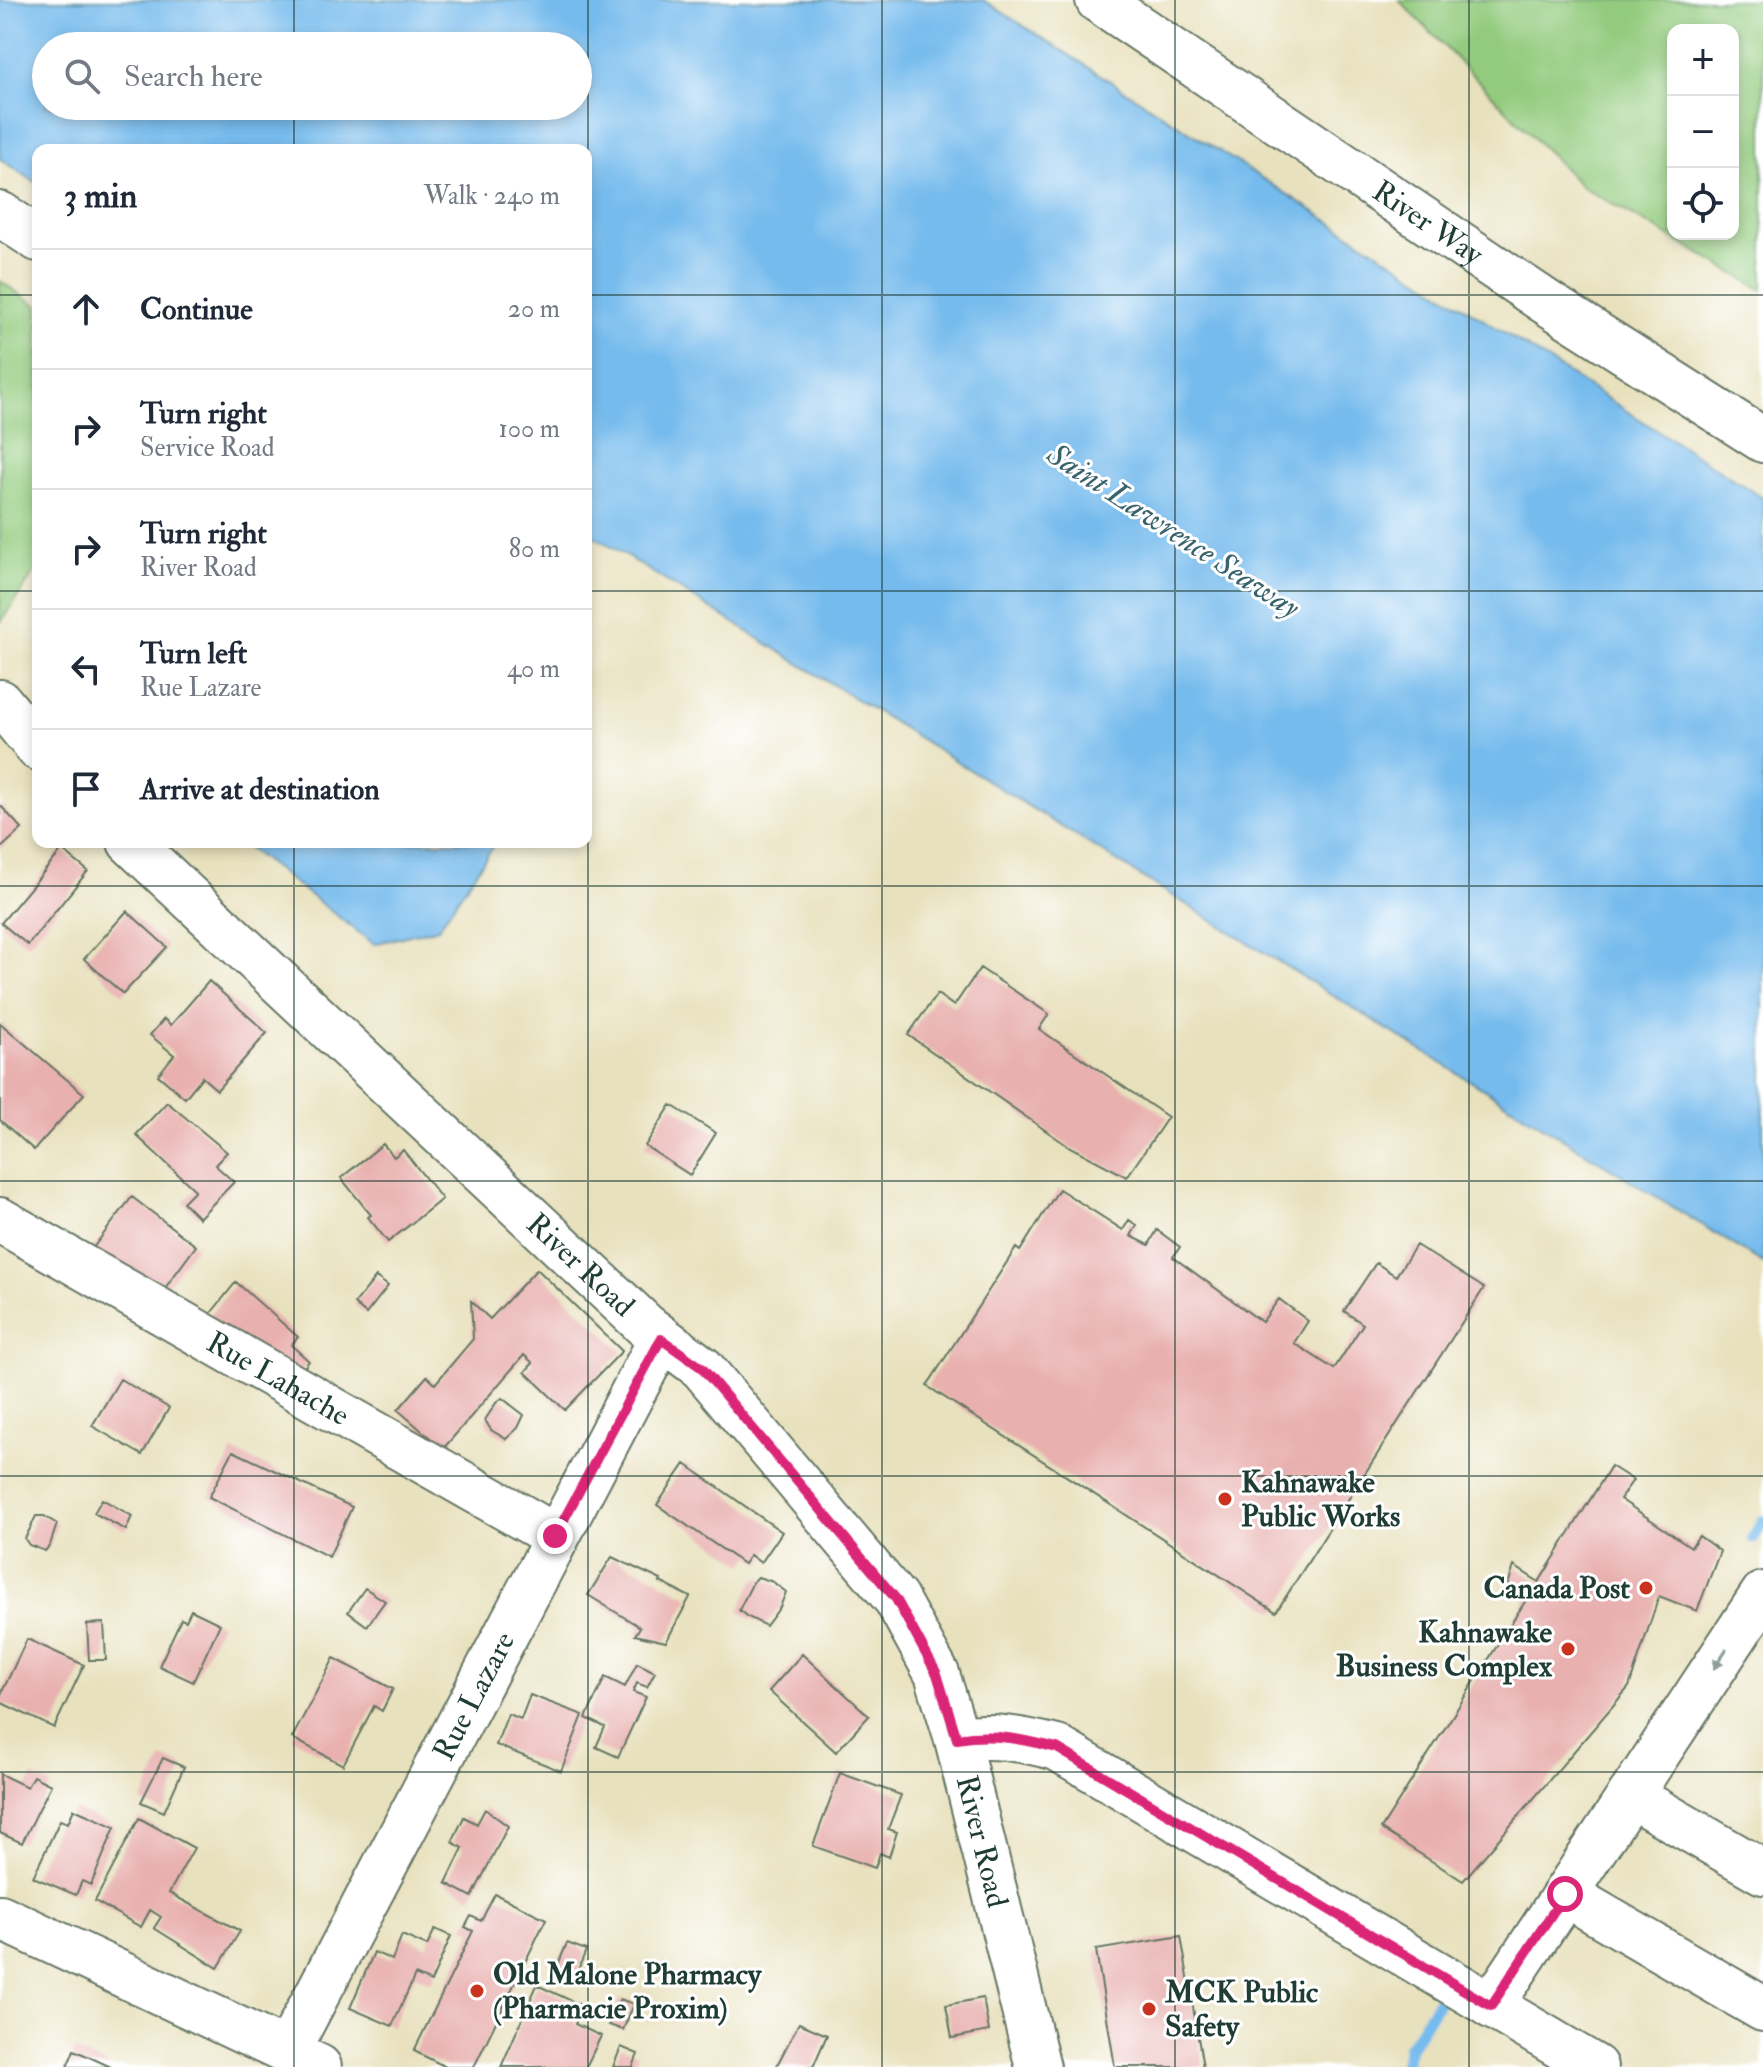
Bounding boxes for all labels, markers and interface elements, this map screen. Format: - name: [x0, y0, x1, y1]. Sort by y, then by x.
- map controls: [1667, 24, 1739, 240]
- button: +: [1667, 24, 1739, 96]
- search box: [32, 32, 592, 120]
- icon: search: [60, 54, 104, 98]
- text: Search here: [124, 58, 263, 95]
- button: −: [1667, 96, 1739, 168]
- button: locate: [1667, 168, 1739, 240]
- street label: River Way: [1365, 173, 1491, 274]
- text: 3 min: [64, 175, 137, 218]
- text: Walk · 240 m: [424, 180, 560, 212]
- icon: ahead: [64, 287, 108, 331]
- text: Continue: [140, 291, 253, 328]
- text: 20 m: [508, 293, 560, 325]
- text: Turn right: [140, 395, 267, 432]
- icon: right: [64, 407, 108, 451]
- text: 100 m: [499, 413, 560, 445]
- text: Service Road: [140, 432, 274, 464]
- water label: Saint Lawrence Seaway: [1039, 434, 1307, 628]
- text: Turn right: [140, 515, 267, 552]
- icon: right: [64, 527, 108, 571]
- text: 80 m: [509, 533, 560, 565]
- text: River Road: [140, 552, 257, 584]
- text: Turn left: [140, 635, 247, 672]
- icon: left: [64, 647, 108, 691]
- text: 40 m: [507, 653, 560, 685]
- text: Rue Lazare: [140, 672, 261, 704]
- icon: arrive: [64, 767, 108, 811]
- text: Arrive at destination: [140, 771, 380, 808]
- street label: River Road: [519, 1206, 642, 1325]
- street label: Rue Lahache: [200, 1324, 356, 1434]
- place label: Kahnawake Public Works: [1241, 1464, 1400, 1535]
- marker: Kahnawake Public Works: [1216, 1490, 1234, 1508]
- route end: [537, 1518, 573, 1554]
- place label: Canada Post: [1483, 1570, 1630, 1607]
- marker: Canada Post: [1637, 1579, 1655, 1597]
- place label: Kahnawake Business Complex: [1336, 1614, 1553, 1685]
- street label: Rue Lazare: [425, 1626, 523, 1767]
- marker: Kahnawake Business Complex: [1559, 1640, 1577, 1658]
- one-way arrow: [1713, 1649, 1728, 1670]
- street label: River Road: [948, 1772, 1016, 1912]
- route start: [1547, 1876, 1583, 1912]
- place label: Old Malone Pharmacy (Pharmacie Proxim): [493, 1956, 763, 2027]
- place label: MCK Public Safety: [1164, 1974, 1318, 2045]
- marker: Old Malone Pharmacy (Pharmacie Proxim): [468, 1982, 486, 2000]
- marker: MCK Public Safety: [1140, 2000, 1158, 2018]

